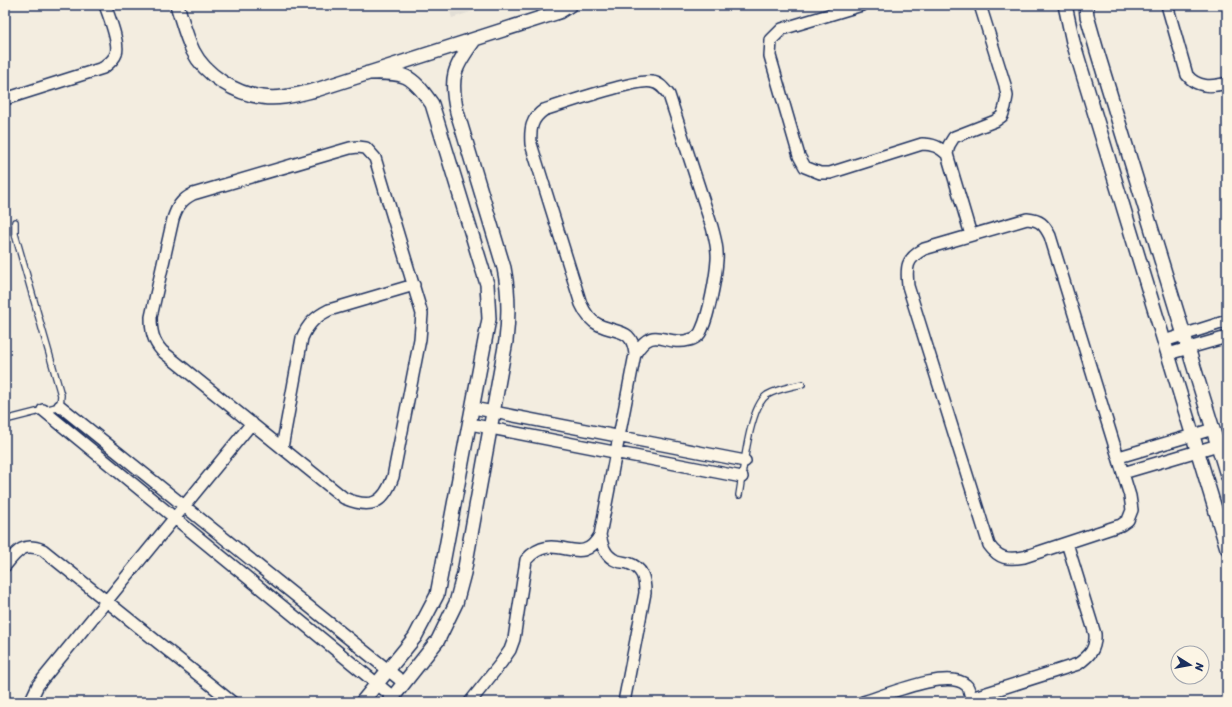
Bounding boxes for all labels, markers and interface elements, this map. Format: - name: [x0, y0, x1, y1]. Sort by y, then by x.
- north arrow: [1170, 645, 1210, 685]
- text: N: [1189, 660, 1210, 673]

